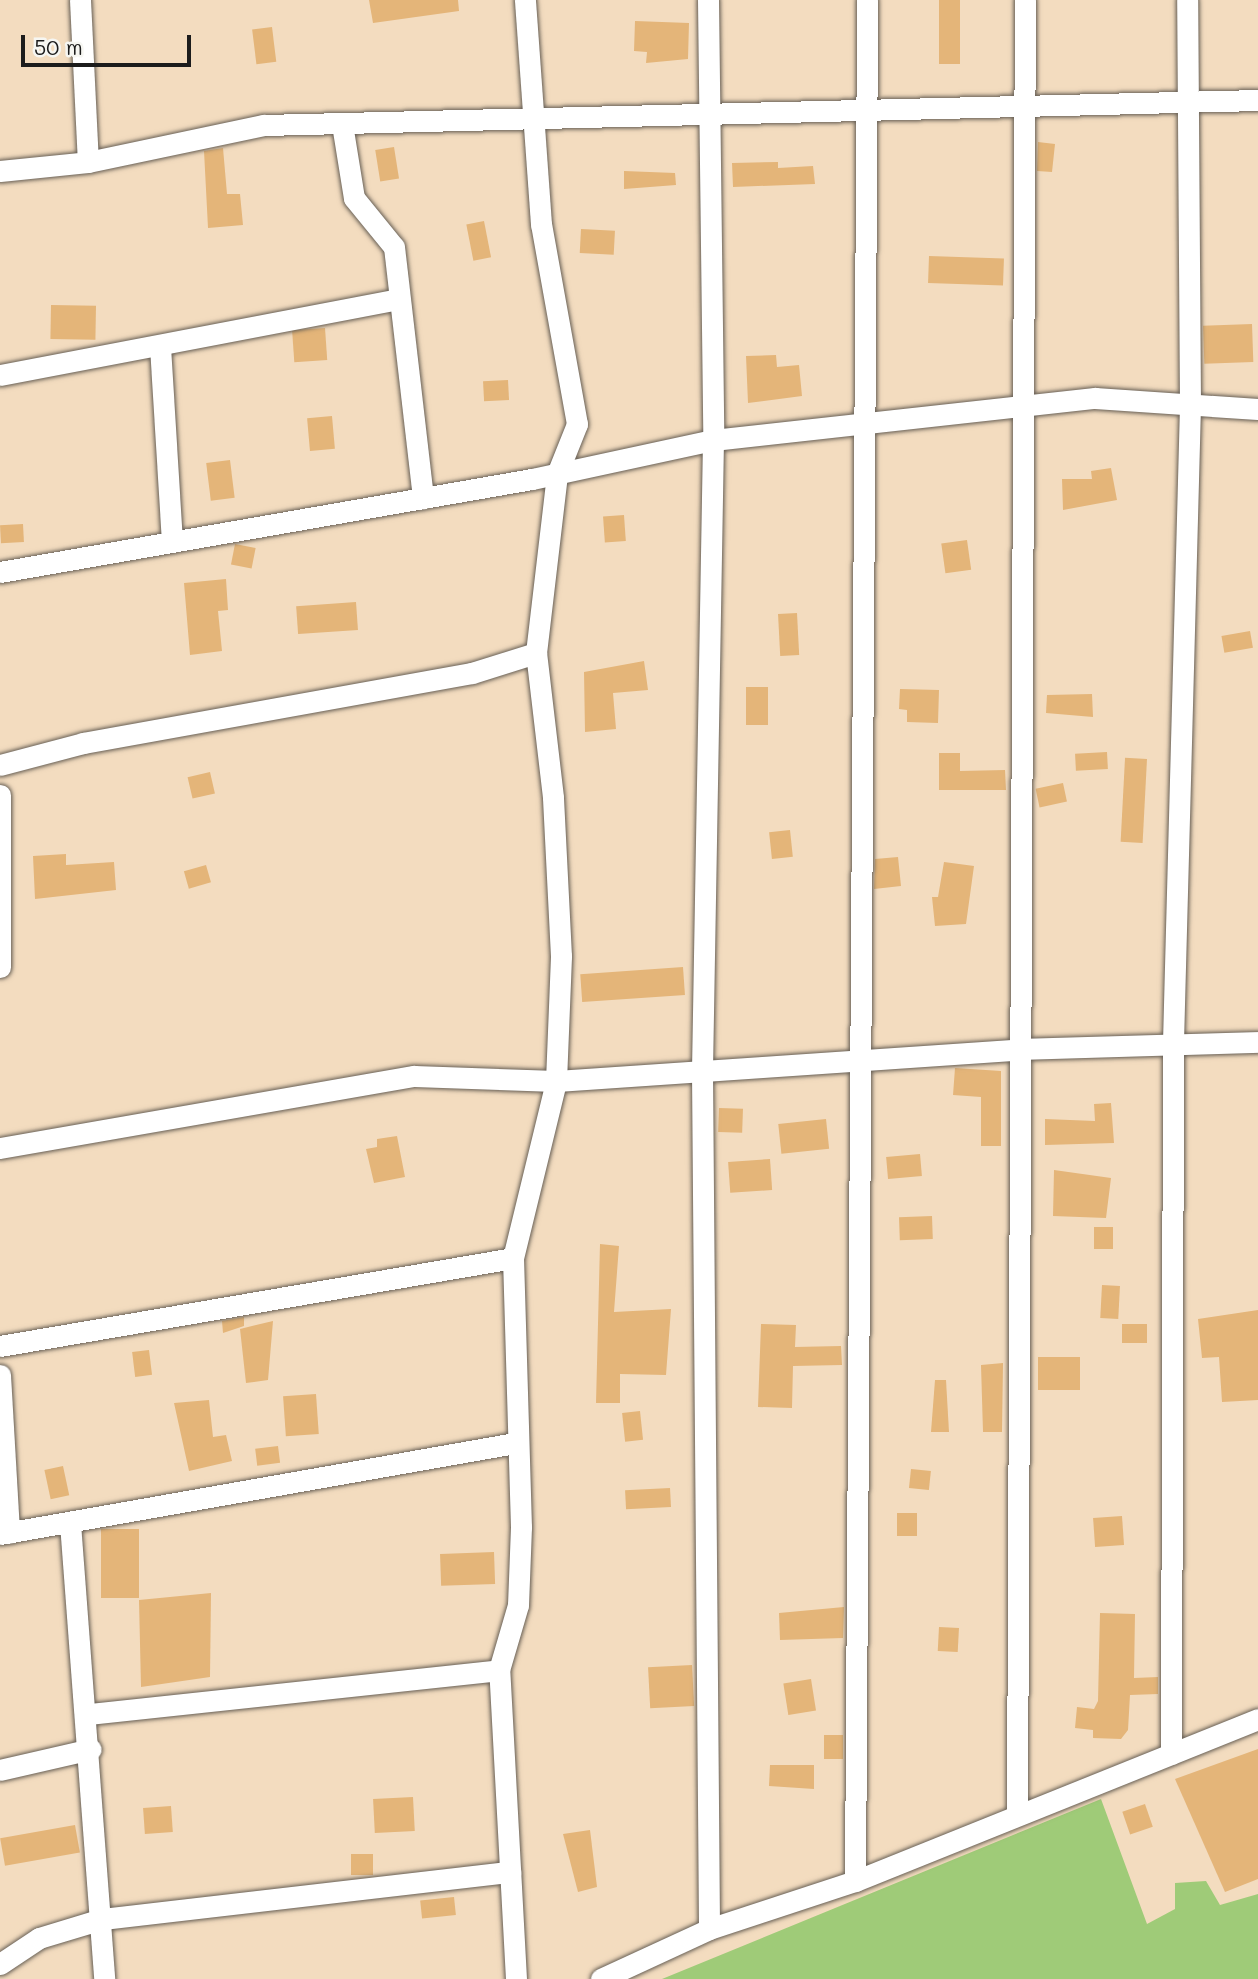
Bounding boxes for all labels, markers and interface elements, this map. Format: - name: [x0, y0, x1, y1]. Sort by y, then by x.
- scale bar: [24, 21, 194, 65]
- text: 50 m: [34, 33, 83, 60]

